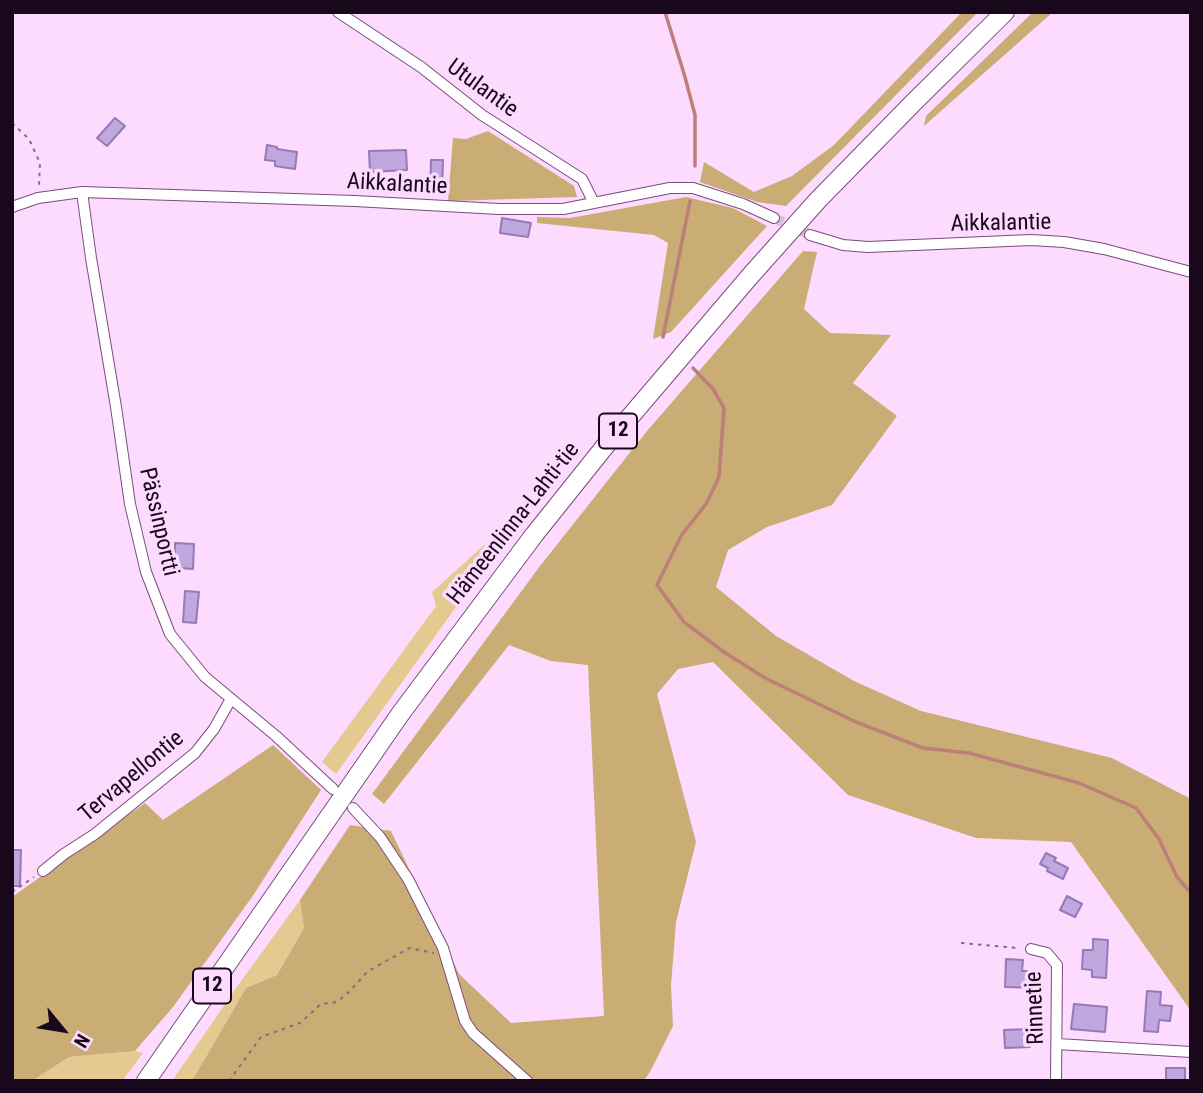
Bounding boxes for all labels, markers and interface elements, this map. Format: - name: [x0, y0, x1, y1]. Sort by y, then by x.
- street label: Utulantie: [441, 54, 523, 124]
- street label: Aikkalantie: [346, 169, 448, 201]
- street label: Aikkalantie: [950, 209, 1052, 239]
- road number: 12: [599, 414, 637, 448]
- street label: Hämeenlinna-Lahti-tie: [442, 437, 586, 611]
- street label: Pässinportti: [132, 465, 184, 579]
- street label: Tervapellontie: [74, 725, 190, 829]
- road number: 12: [193, 968, 231, 1004]
- street label: Rinnetie: [1021, 971, 1051, 1045]
- north arrow: [28, 995, 98, 1065]
- text: N: [69, 1030, 94, 1052]

